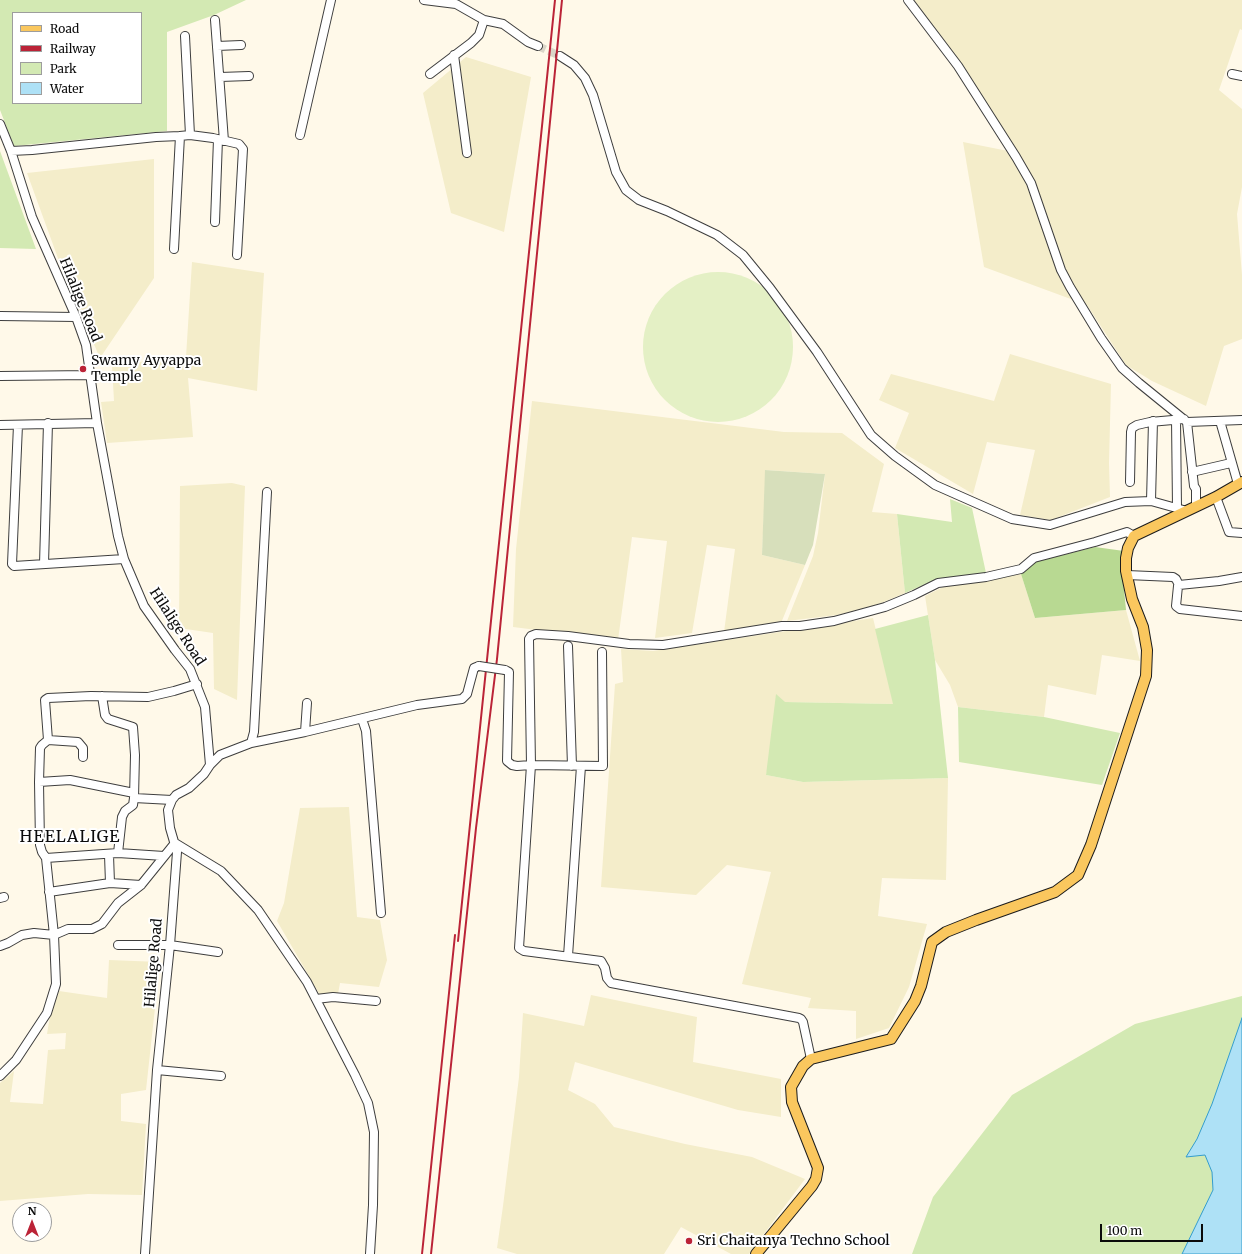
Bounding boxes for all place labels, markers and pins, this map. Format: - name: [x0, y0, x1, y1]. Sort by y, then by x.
- place label: Swamy Ayyappa Temple: [91, 353, 201, 386]
- marker: Swamy Ayyappa Temple: [78, 364, 88, 374]
- place label: Sri Chaitanya Techno School: [697, 1233, 890, 1249]
- marker: Sri Chaitanya Techno School: [684, 1236, 694, 1246]

